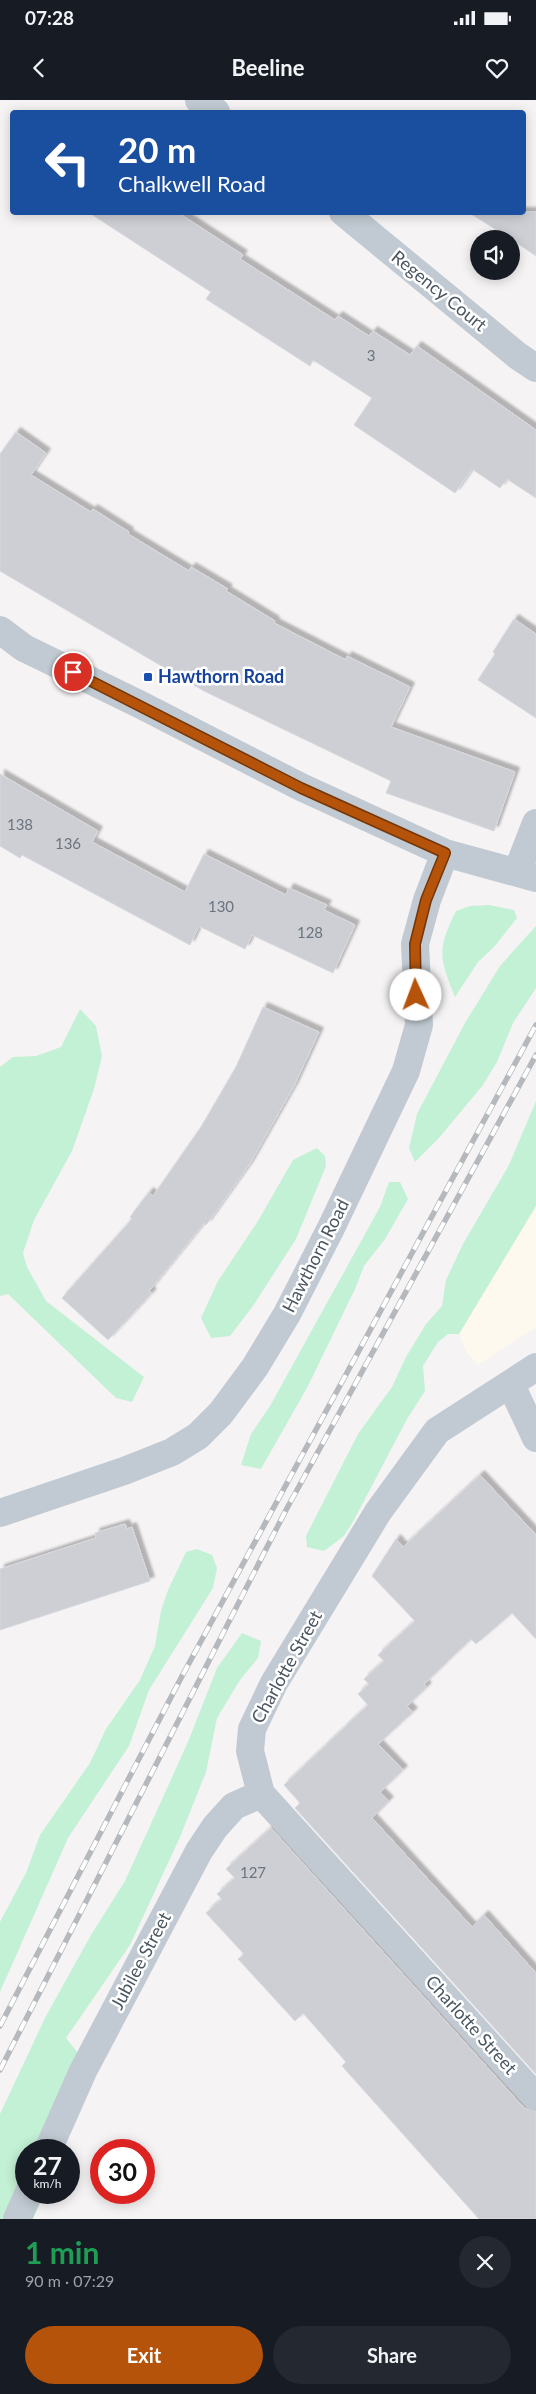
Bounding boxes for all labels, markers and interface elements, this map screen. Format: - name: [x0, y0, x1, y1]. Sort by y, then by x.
- text: 07:28: [25, 6, 74, 29]
- icon: back: [25, 54, 53, 82]
- text: Beeline: [231, 54, 305, 81]
- icon: heart: [483, 54, 511, 82]
- text: 20 m: [118, 128, 196, 170]
- icon: left: [35, 130, 100, 195]
- text: Chalkwell Road: [118, 170, 266, 197]
- map controls: [470, 230, 520, 280]
- button: sound: [470, 230, 520, 280]
- street label: Regency Court: [388, 245, 492, 336]
- house number: 3: [367, 346, 375, 364]
- pin: [52, 651, 94, 693]
- icon: arrive: [59, 658, 87, 686]
- place label: Hawthorn Road: [158, 665, 284, 687]
- marker: Hawthorn Road: [142, 671, 154, 683]
- house number: 138: [7, 815, 33, 833]
- house number: 136: [55, 834, 81, 852]
- house number: 130: [208, 897, 234, 915]
- house number: 128: [297, 923, 323, 941]
- position arrow: [389, 968, 441, 1020]
- street label: Hawthorn Road: [277, 1195, 353, 1316]
- street label: Charlotte Street: [246, 1606, 326, 1727]
- house number: 127: [240, 1863, 266, 1881]
- street label: Jubilee Street: [105, 1908, 175, 2013]
- street label: Charlotte Street: [422, 1970, 522, 2079]
- speed limit sign: 30: [90, 2139, 155, 2204]
- text: 27: [33, 2150, 62, 2180]
- text: km/h: [33, 2176, 62, 2191]
- text: 1 min: [25, 2234, 99, 2270]
- button: close: [459, 2236, 511, 2288]
- text: 90 m · 07:29: [25, 2271, 114, 2290]
- button: Exit: [25, 2326, 263, 2384]
- button: Share: [273, 2326, 511, 2384]

